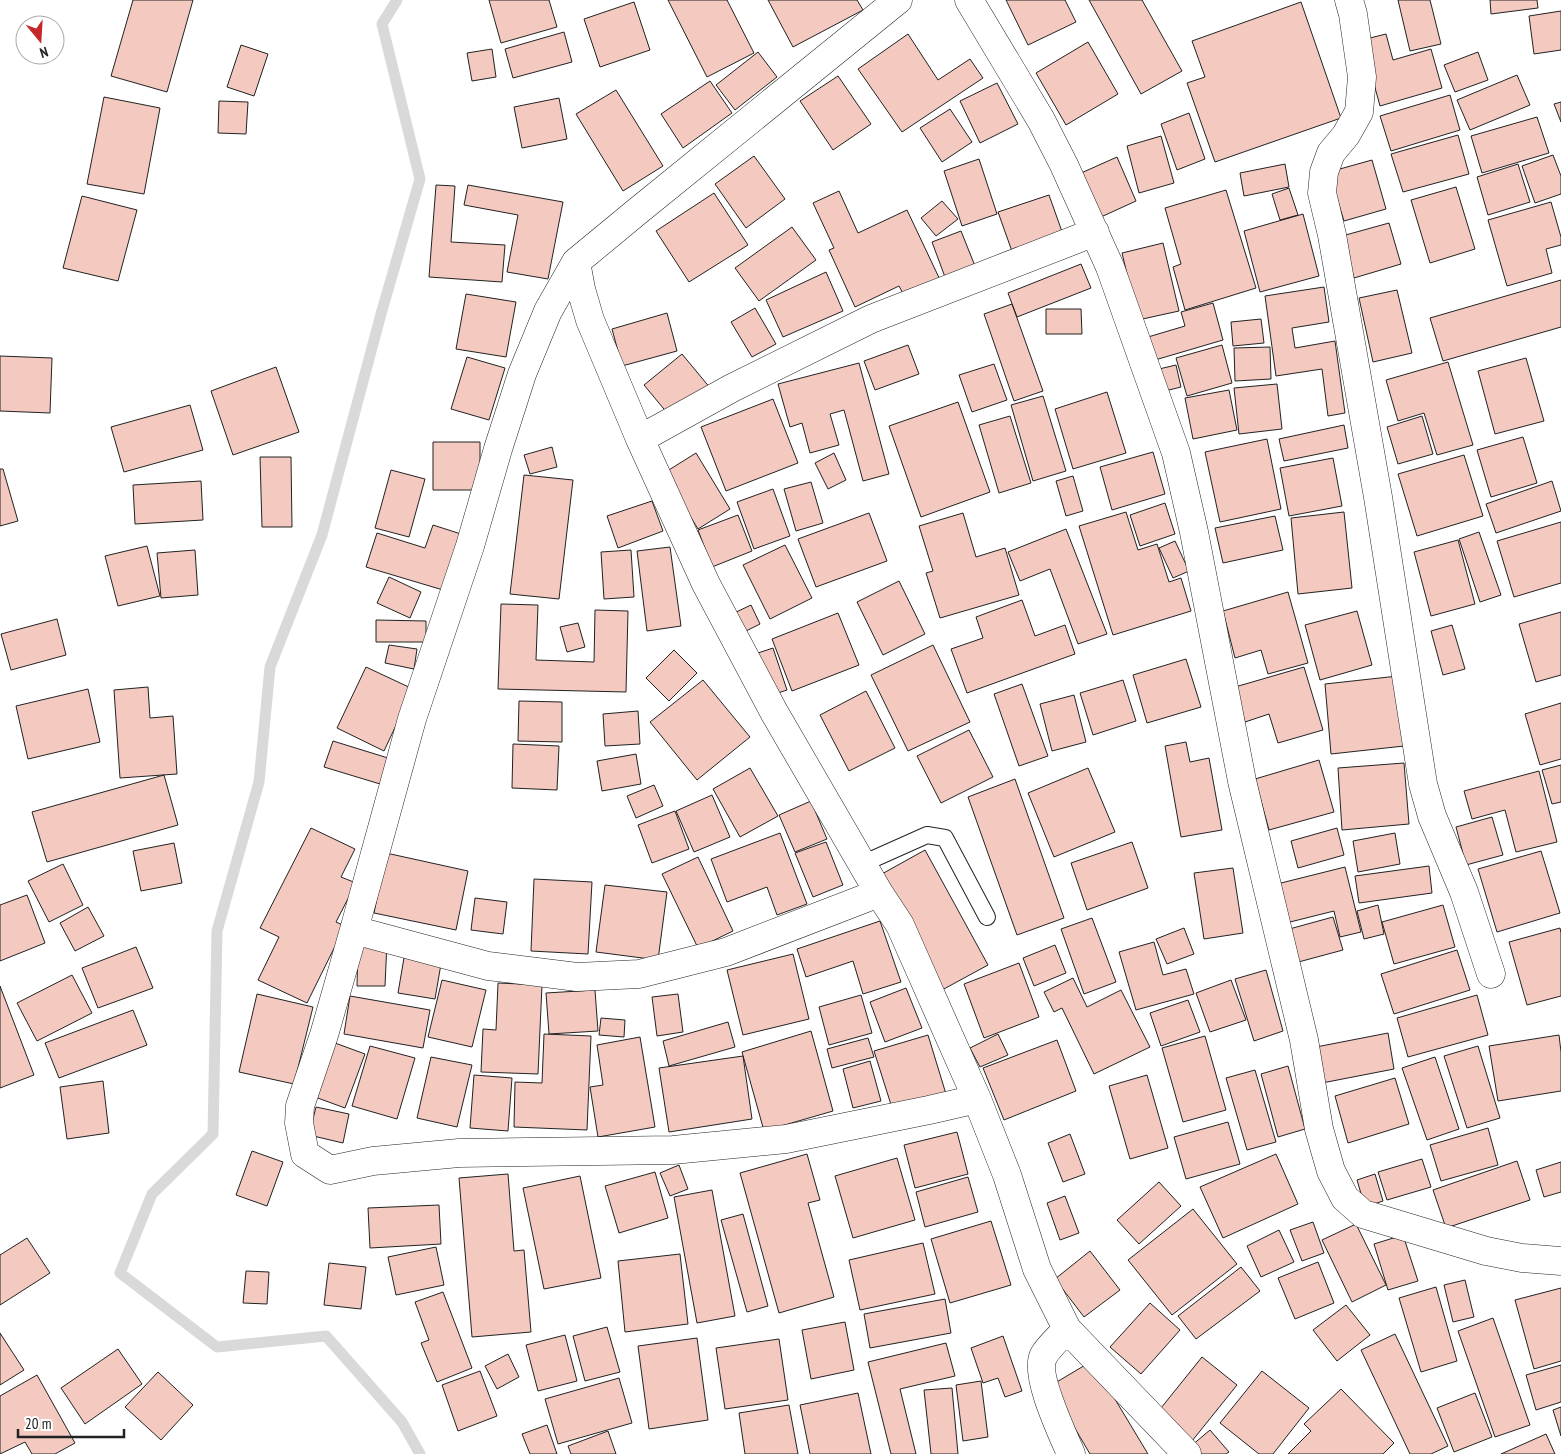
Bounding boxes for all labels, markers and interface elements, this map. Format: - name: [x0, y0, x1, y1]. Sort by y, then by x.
- north arrow: [15, 15, 65, 65]
- text: N: [38, 43, 50, 62]
- scale bar: [18, 1406, 124, 1438]
- text: 20 m: [25, 1414, 51, 1433]

